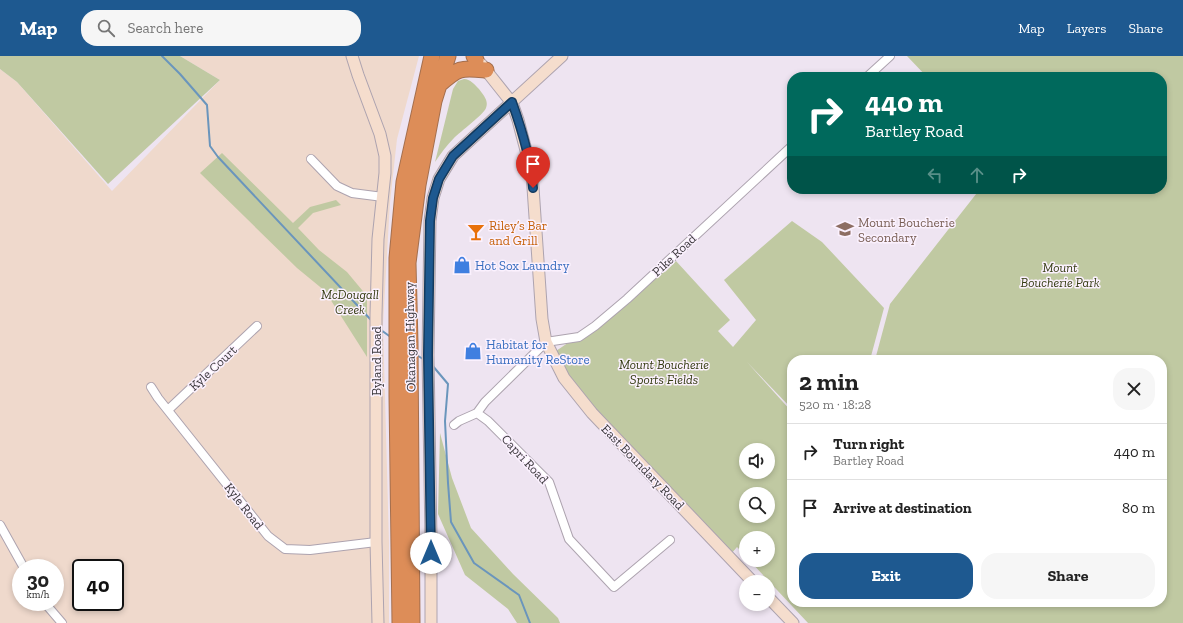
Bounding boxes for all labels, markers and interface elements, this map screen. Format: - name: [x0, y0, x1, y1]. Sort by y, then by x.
- search box: [81, 10, 361, 46]
- text: Map: [20, 17, 57, 40]
- icon: search: [95, 17, 117, 39]
- text: Search here: [127, 19, 203, 37]
- text: Map: [1018, 20, 1045, 37]
- text: Layers: [1067, 20, 1106, 37]
- text: Share: [1128, 20, 1163, 37]
- text: 440 m: [865, 86, 943, 119]
- icon: right: [799, 88, 851, 140]
- text: Bartley Road: [865, 120, 963, 142]
- pin: [516, 147, 550, 188]
- icon: arrive: [522, 153, 544, 175]
- icon: left: [924, 164, 946, 186]
- icon: ahead: [966, 164, 988, 186]
- icon: right: [1008, 164, 1030, 186]
- place label: Mount Boucherie Secondary: [858, 215, 955, 245]
- place label: Riley’s Bar and Grill: [489, 218, 547, 248]
- school or university icon: Mount Boucherie Secondary: [835, 219, 855, 239]
- bar icon: Riley’s Bar and Grill: [466, 222, 486, 242]
- street label: Pike Road: [649, 231, 699, 279]
- shop icon: Hot Sox Laundry: [452, 255, 472, 275]
- place label: Hot Sox Laundry: [475, 258, 570, 273]
- park label: Mount Boucherie Park: [1021, 260, 1100, 290]
- street label: Okanagan Highway: [402, 281, 418, 392]
- park label: McDougall Creek: [321, 287, 379, 317]
- street label: Byland Road: [369, 326, 384, 396]
- place label: Habitat for Humanity ReStore: [486, 337, 590, 367]
- shop icon: Habitat for Humanity ReStore: [463, 341, 483, 361]
- street label: Kyle Court: [186, 342, 240, 394]
- park label: Mount Boucherie Sports Fields: [619, 357, 709, 387]
- text: 2 min: [799, 367, 859, 396]
- button: close: [1113, 368, 1155, 410]
- text: 520 m · 18:28: [799, 397, 871, 412]
- street label: East Boundary Road: [598, 421, 688, 513]
- street label: Capri Road: [498, 431, 552, 487]
- text: Turn right: [833, 435, 904, 453]
- icon: right: [799, 441, 821, 463]
- map controls: [739, 443, 775, 611]
- button: sound: [739, 443, 775, 479]
- text: 440 m: [1114, 443, 1155, 461]
- text: Bartley Road: [833, 453, 904, 468]
- street label: Kyle Road: [221, 480, 267, 532]
- button: search: [739, 487, 775, 523]
- icon: arrive: [799, 497, 821, 519]
- text: Arrive at destination: [833, 499, 972, 517]
- text: 80 m: [1122, 499, 1155, 517]
- button: +: [739, 531, 775, 567]
- position arrow: [410, 532, 452, 574]
- button: Exit: [799, 553, 973, 599]
- button: Share: [981, 553, 1155, 599]
- speed limit sign: 40: [72, 559, 124, 611]
- text: 30: [27, 568, 49, 592]
- button: −: [739, 575, 775, 611]
- text: km/h: [27, 589, 49, 601]

